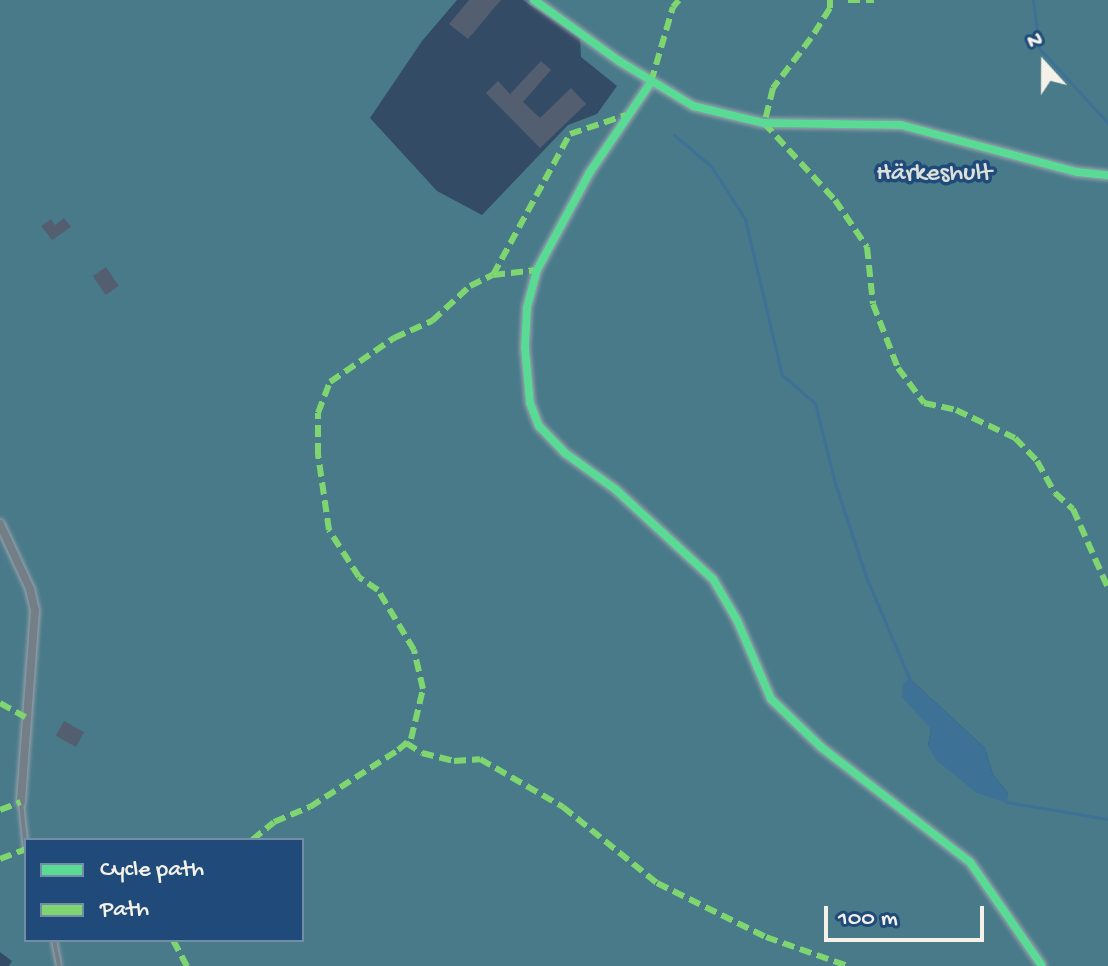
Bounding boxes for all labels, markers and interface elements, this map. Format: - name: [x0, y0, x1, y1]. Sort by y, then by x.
- north arrow: [1004, 24, 1084, 104]
- text: N: [1024, 27, 1047, 56]
- park label: Härkeshult: [876, 159, 992, 191]
- legend: [24, 838, 304, 942]
- text: Cycle path: [100, 856, 204, 885]
- scale bar: [828, 890, 988, 940]
- text: Path: [100, 896, 149, 925]
- text: 100 m: [838, 905, 898, 934]

